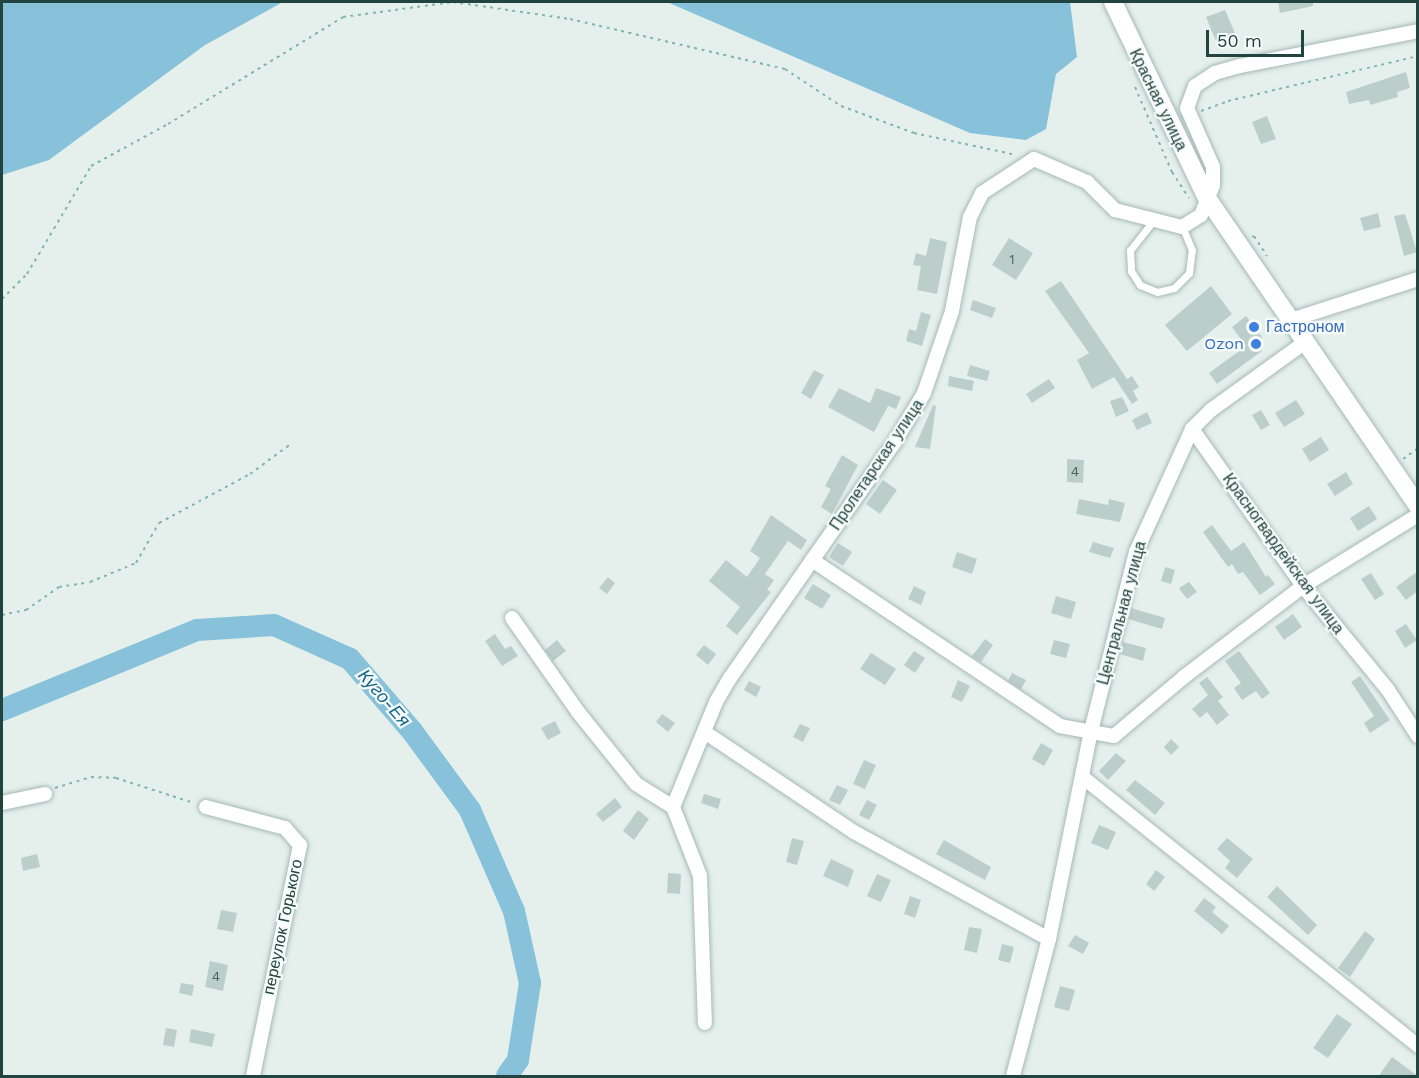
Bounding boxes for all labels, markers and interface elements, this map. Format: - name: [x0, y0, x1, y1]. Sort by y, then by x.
- scale bar: [1209, 18, 1306, 56]
- text: 50 m: [1217, 30, 1262, 51]
- street label: Красная улица: [1125, 46, 1191, 154]
- house number: 1: [1009, 251, 1015, 267]
- place label: Гастроном: [1266, 317, 1345, 337]
- marker: Гастроном: [1247, 320, 1261, 334]
- place label: Ozon: [1204, 334, 1244, 354]
- marker: Ozon: [1249, 337, 1263, 351]
- street label: Пролетарская улица: [826, 396, 928, 534]
- house number: 4: [1071, 463, 1079, 479]
- street label: Красногвардейская улица: [1218, 470, 1348, 638]
- street label: Центральная улица: [1094, 539, 1150, 687]
- water label: Куго-Ея: [353, 665, 415, 731]
- street label: переулок Горького: [259, 858, 307, 996]
- house number: 4: [212, 968, 220, 984]

